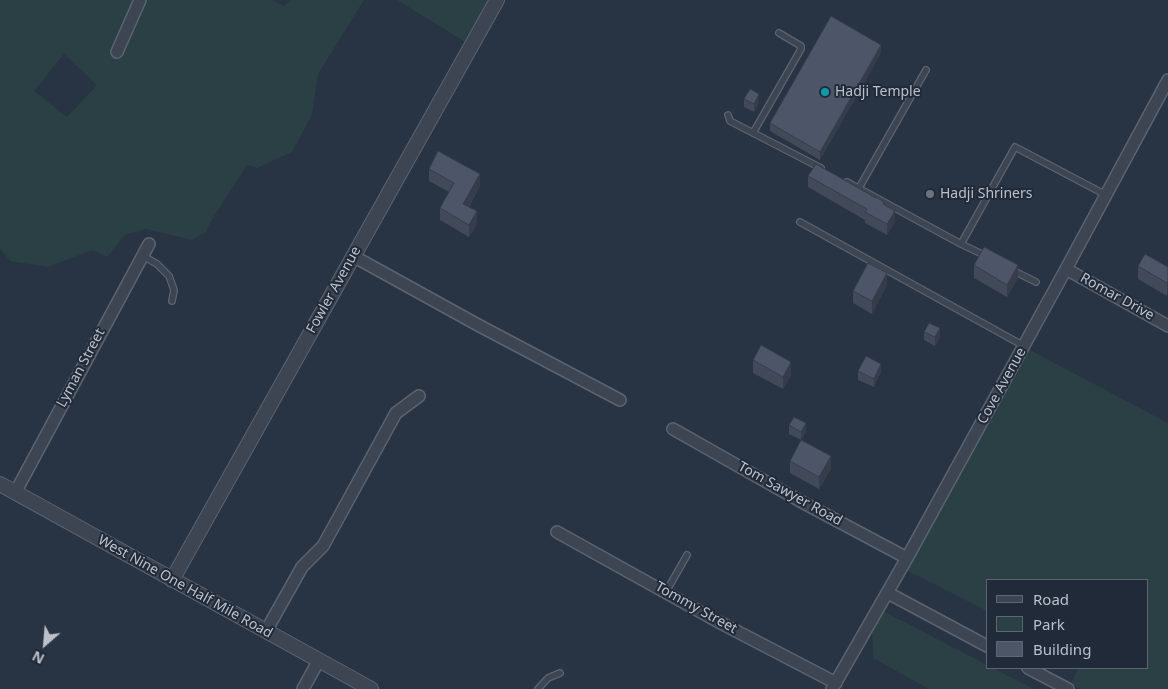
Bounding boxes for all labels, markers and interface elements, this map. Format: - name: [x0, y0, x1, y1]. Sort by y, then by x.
- place label: Hadji Temple: [835, 84, 921, 100]
- marker: Hadji Temple: [819, 86, 831, 98]
- place label: Hadji Shriners: [940, 186, 1032, 202]
- marker: Hadji Shriners: [924, 188, 936, 200]
- street label: Fowler Avenue: [303, 244, 365, 336]
- street label: Romar Drive: [1077, 270, 1157, 324]
- street label: Lyman Street: [53, 326, 109, 410]
- street label: Cove Avenue: [974, 345, 1030, 427]
- street label: Tom Sawyer Road: [735, 458, 845, 530]
- street label: West Nine One Half Mile Road: [95, 532, 275, 642]
- street label: Tommy Street: [652, 579, 740, 637]
- legend: [986, 579, 1148, 669]
- text: Road: [1033, 589, 1069, 609]
- text: Park: [1033, 614, 1065, 634]
- north arrow: [20, 619, 70, 669]
- text: Building: [1033, 639, 1091, 659]
- text: N: [29, 647, 47, 669]

